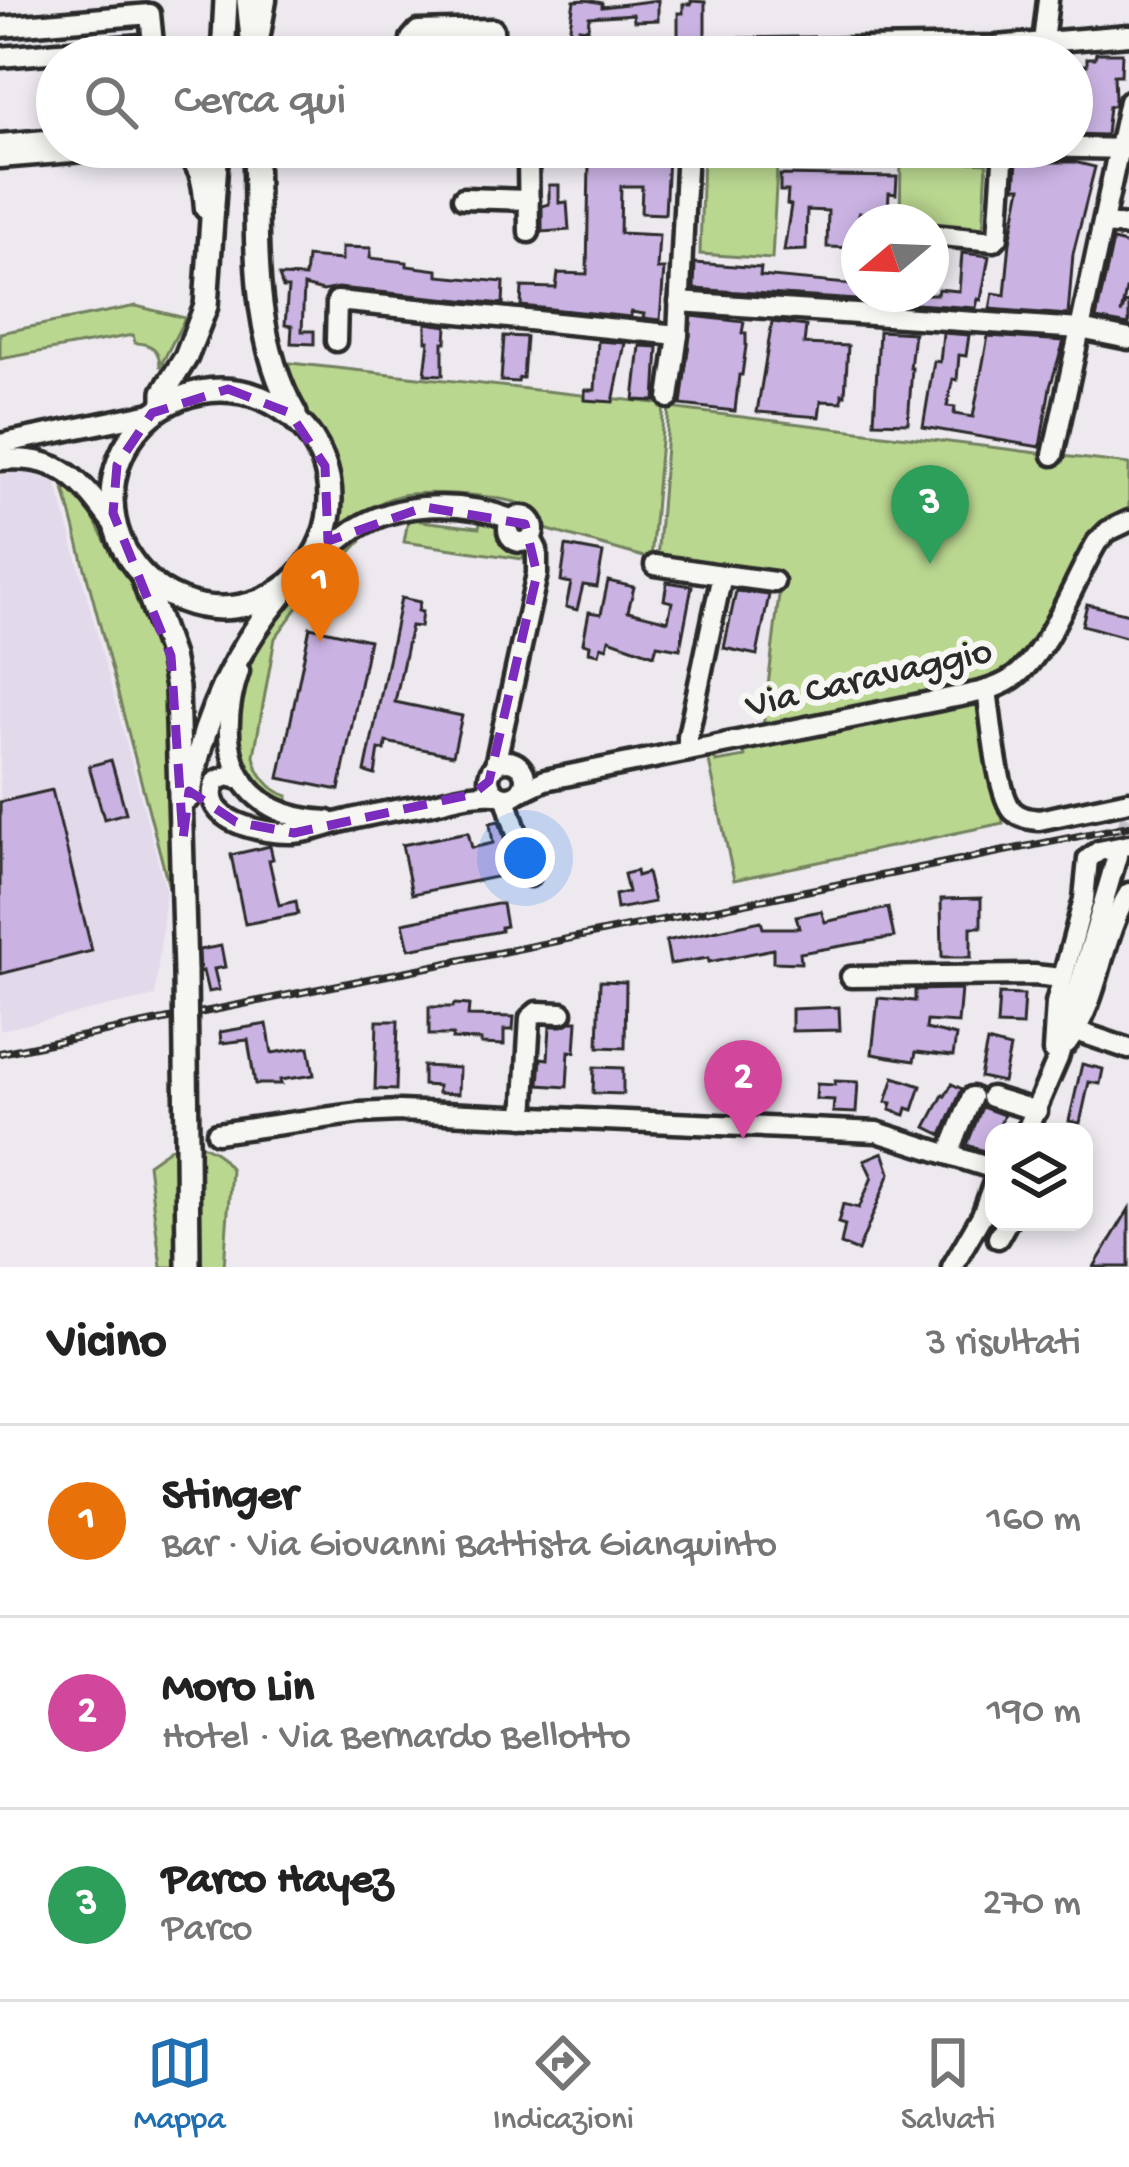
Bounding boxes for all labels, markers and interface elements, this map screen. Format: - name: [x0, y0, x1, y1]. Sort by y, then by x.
- search box: [36, 36, 1093, 168]
- icon: search: [78, 69, 144, 135]
- text: Cerca qui: [174, 76, 346, 129]
- north arrow: [841, 204, 949, 312]
- pin: 3: [891, 465, 969, 564]
- pin: 1: [281, 543, 359, 642]
- street label: Via Caravaggio: [741, 630, 997, 732]
- your location: [495, 828, 555, 888]
- pin: 2: [704, 1040, 782, 1139]
- map controls: [985, 1123, 1093, 1231]
- button: layers: [985, 1123, 1093, 1231]
- text: Vicino: [48, 1315, 167, 1375]
- text: 3 risultati: [926, 1322, 1081, 1368]
- text: Stinger: [162, 1471, 297, 1524]
- text: 1: [79, 1498, 95, 1544]
- text: 160 m: [986, 1498, 1081, 1544]
- text: Bar · Via Giovanni Battista Gianquinto: [162, 1524, 777, 1570]
- text: Moro Lin: [162, 1663, 314, 1716]
- text: 2: [77, 1690, 97, 1736]
- text: 190 m: [987, 1690, 1081, 1736]
- text: Hotel · Via Bernardo Bellotto: [162, 1716, 631, 1762]
- text: Parco Hayez: [162, 1855, 393, 1908]
- text: 3: [77, 1882, 97, 1928]
- text: 270 m: [983, 1882, 1081, 1928]
- text: Parco: [162, 1908, 252, 1954]
- tab: Mappa: [134, 2030, 226, 2140]
- tab: Indicazioni: [493, 2030, 634, 2140]
- tab: Salvati: [901, 2030, 995, 2140]

